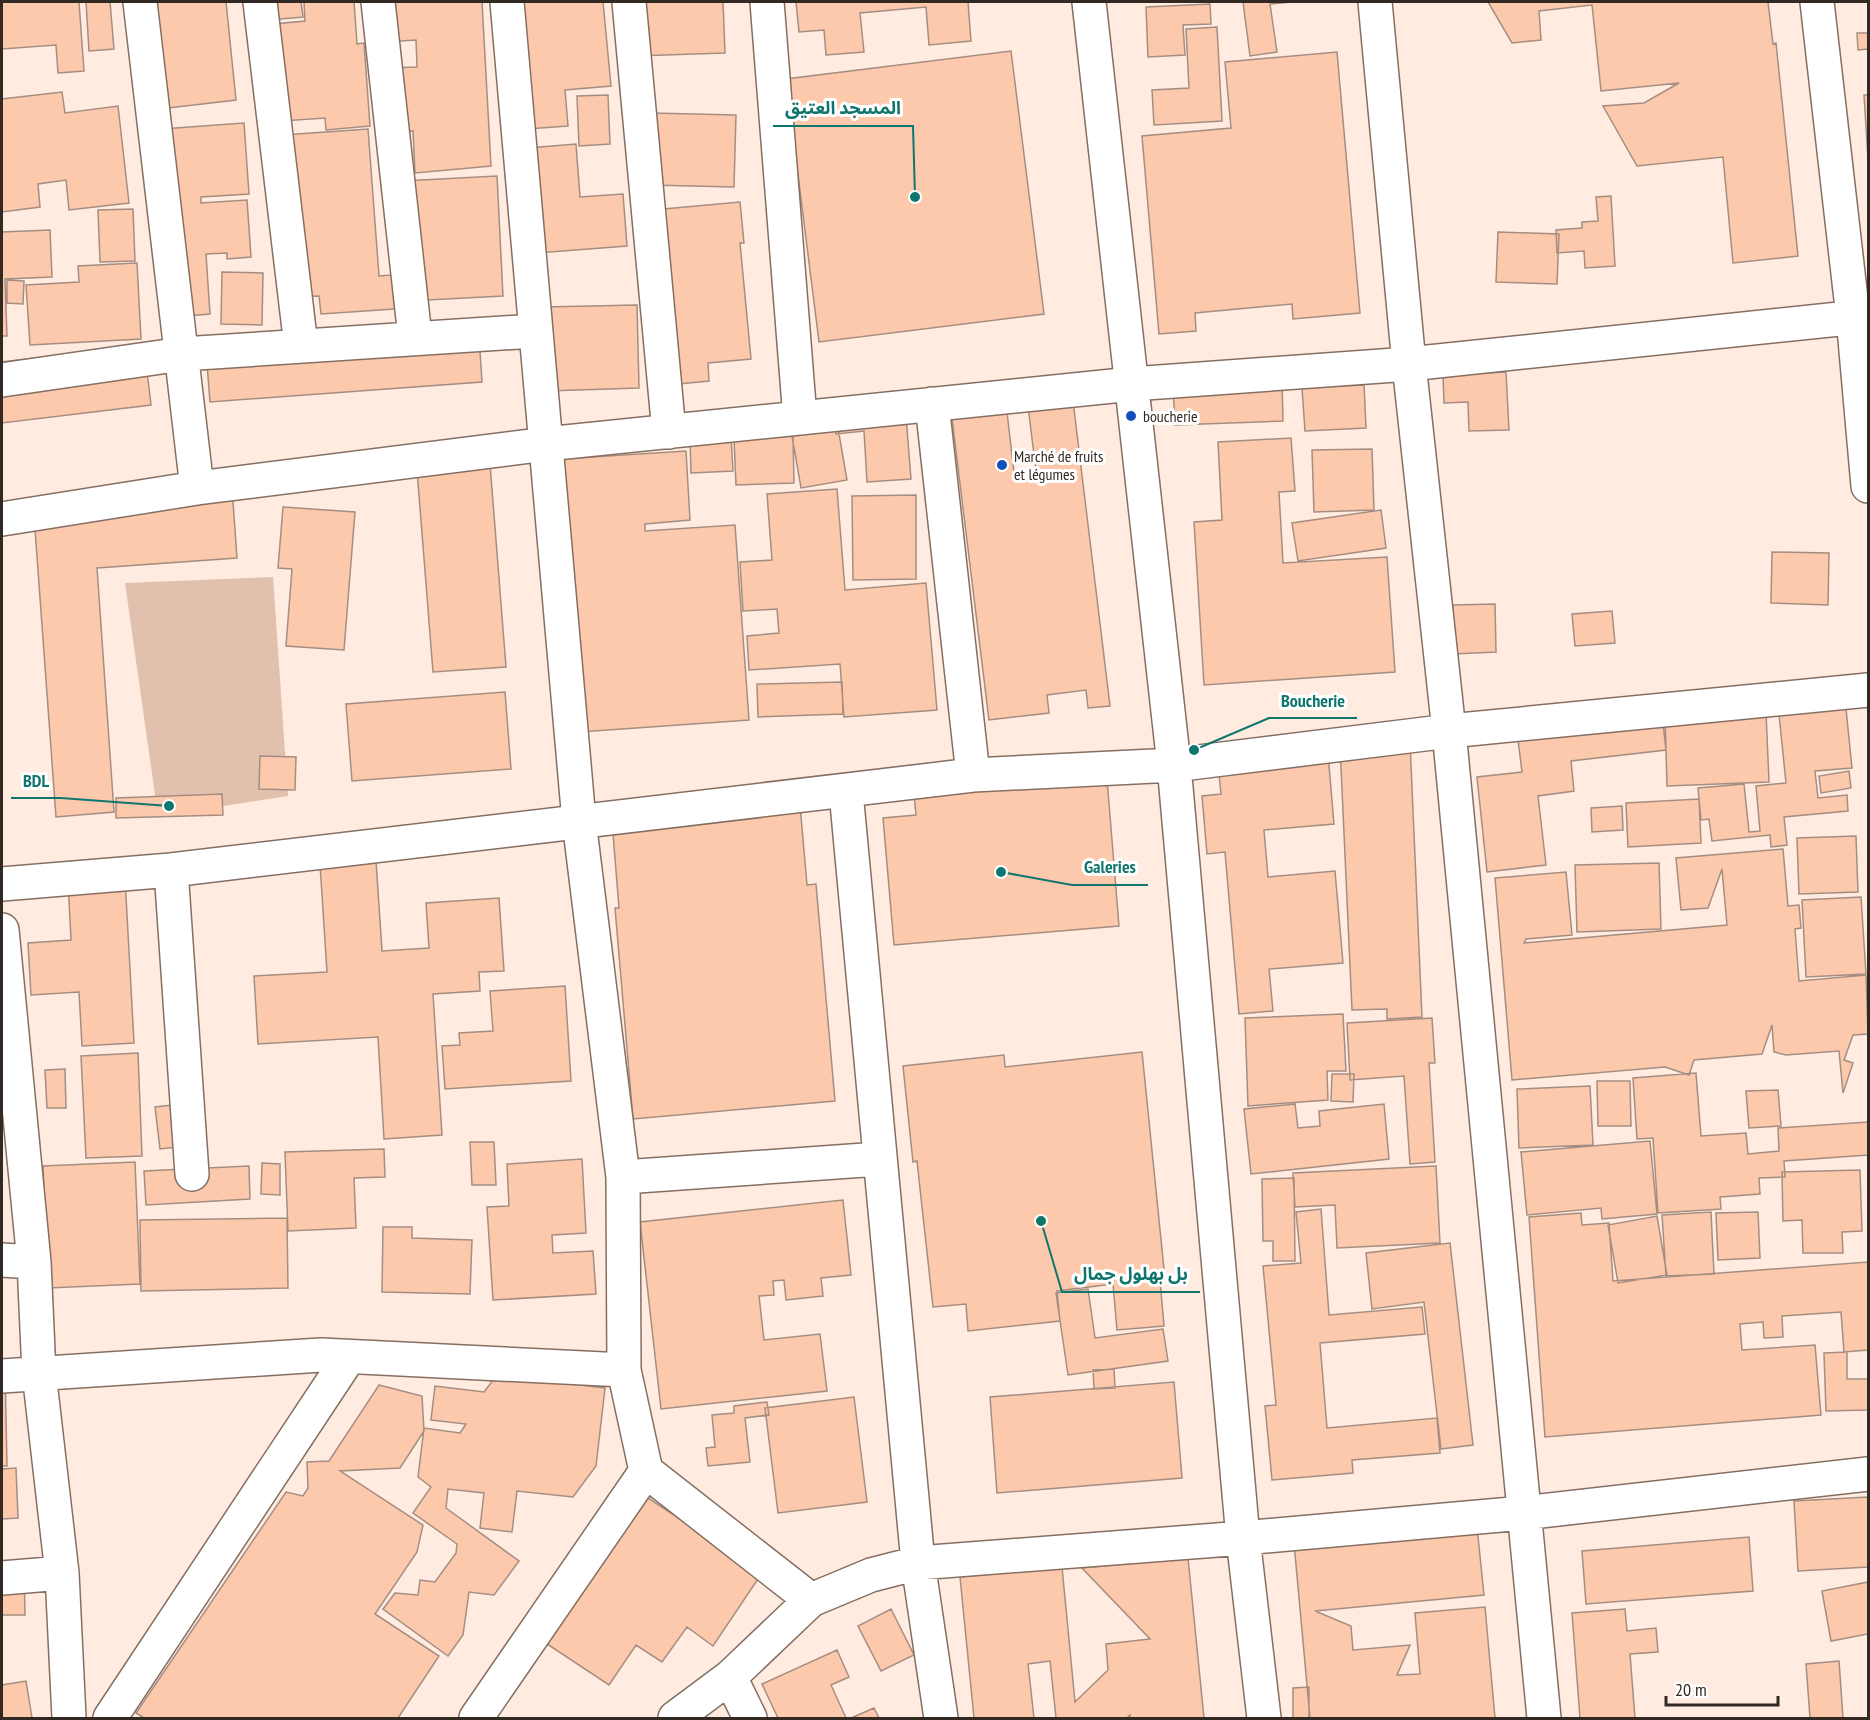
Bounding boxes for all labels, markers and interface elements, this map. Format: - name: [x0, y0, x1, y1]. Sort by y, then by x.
- callout: المسجد العتيق: [773, 90, 913, 126]
- text: المسجد العتيق: [785, 96, 901, 119]
- place label: boucherie: [1143, 406, 1198, 426]
- marker: boucherie: [1124, 409, 1138, 423]
- place label: Marché de fruits et légumes: [1014, 446, 1103, 484]
- marker: Marché de fruits et légumes: [995, 458, 1009, 472]
- callout: Boucherie: [1269, 682, 1357, 718]
- text: Boucherie: [1281, 689, 1345, 712]
- callout: BDL: [11, 762, 61, 798]
- text: BDL: [23, 769, 49, 792]
- callout: Galeries: [1072, 849, 1148, 885]
- text: Galeries: [1084, 855, 1136, 878]
- callout: بل بهلول جمال: [1062, 1256, 1200, 1292]
- text: بل بهلول جمال: [1074, 1262, 1188, 1285]
- scale bar: [1666, 1669, 1778, 1707]
- text: 20 m: [1675, 1678, 1707, 1701]

